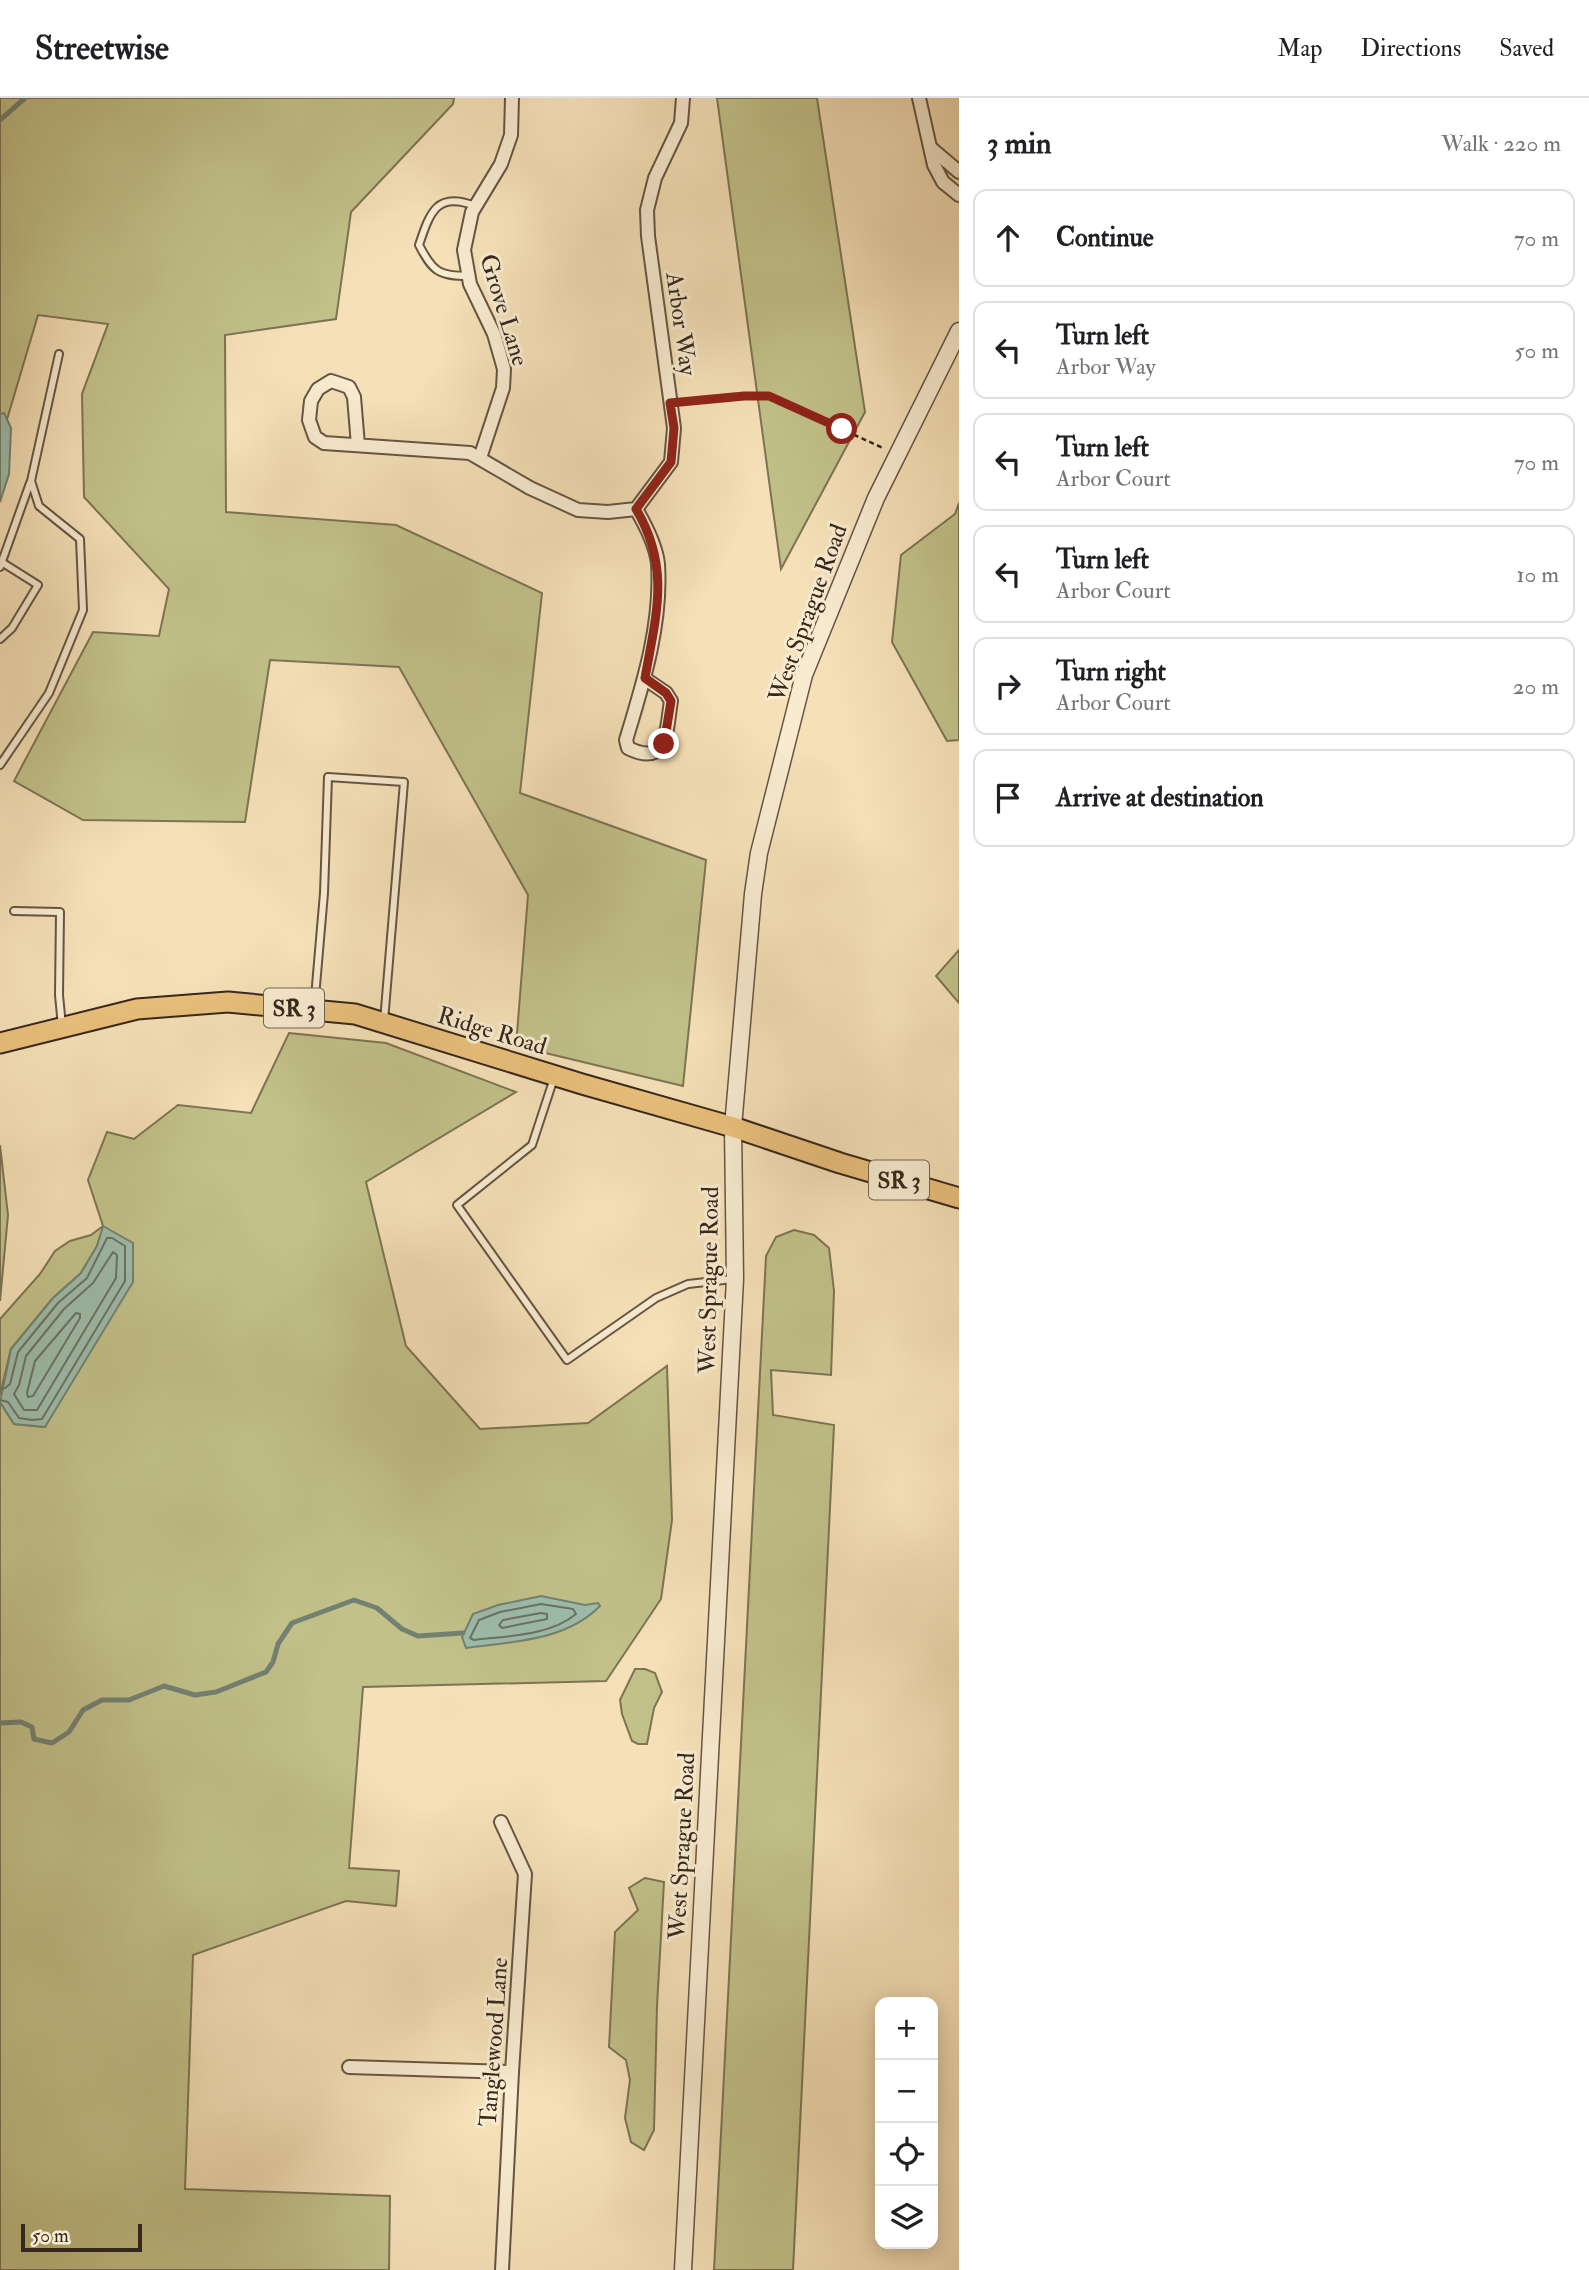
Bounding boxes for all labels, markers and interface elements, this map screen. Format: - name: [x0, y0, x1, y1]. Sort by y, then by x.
- text: Streetwise: [35, 28, 169, 69]
- text: Map: [1277, 33, 1322, 64]
- text: Directions: [1360, 33, 1461, 64]
- text: Saved: [1499, 33, 1554, 64]
- text: 3 min: [987, 125, 1052, 162]
- text: Walk · 220 m: [1441, 129, 1561, 158]
- icon: ahead: [989, 219, 1027, 257]
- text: Continue: [1056, 222, 1154, 254]
- text: 70 m: [1514, 224, 1559, 253]
- street label: Grove Lane: [472, 250, 536, 370]
- street label: Arbor Way: [658, 269, 704, 378]
- text: Turn left: [1056, 320, 1149, 352]
- icon: left: [989, 331, 1027, 369]
- text: 50 m: [1515, 336, 1559, 365]
- text: Arbor Way: [1056, 352, 1156, 381]
- route start: [826, 413, 857, 444]
- text: Turn left: [1056, 432, 1149, 464]
- icon: left: [989, 443, 1027, 481]
- text: 70 m: [1514, 448, 1559, 477]
- text: Arbor Court: [1056, 464, 1171, 493]
- street label: West Sprague Road: [761, 520, 855, 707]
- text: Turn left: [1056, 544, 1149, 576]
- icon: left: [989, 555, 1027, 593]
- text: 10 m: [1516, 560, 1559, 589]
- text: Arbor Court: [1056, 576, 1171, 605]
- text: Turn right: [1056, 656, 1166, 688]
- icon: right: [989, 667, 1027, 705]
- text: 20 m: [1513, 672, 1559, 701]
- text: Arbor Court: [1056, 688, 1171, 717]
- route end: [648, 728, 679, 759]
- icon: arrive: [989, 779, 1027, 817]
- text: Arrive at destination: [1056, 782, 1264, 814]
- road number: SR 3: [264, 988, 324, 1028]
- street label: Ridge Road: [434, 1000, 550, 1062]
- road number: SR 3: [869, 1161, 929, 1200]
- street label: West Sprague Road: [692, 1186, 726, 1375]
- street label: West Sprague Road: [662, 1752, 702, 1941]
- street label: Tanglewood Lane: [473, 1956, 515, 2128]
- map controls: [875, 1997, 938, 2249]
- button: +: [875, 1997, 938, 2060]
- button: −: [875, 2060, 938, 2123]
- button: locate: [875, 2123, 938, 2186]
- button: layers: [875, 2186, 938, 2249]
- scale bar: [21, 2221, 142, 2253]
- text: 50 m: [32, 2224, 69, 2248]

